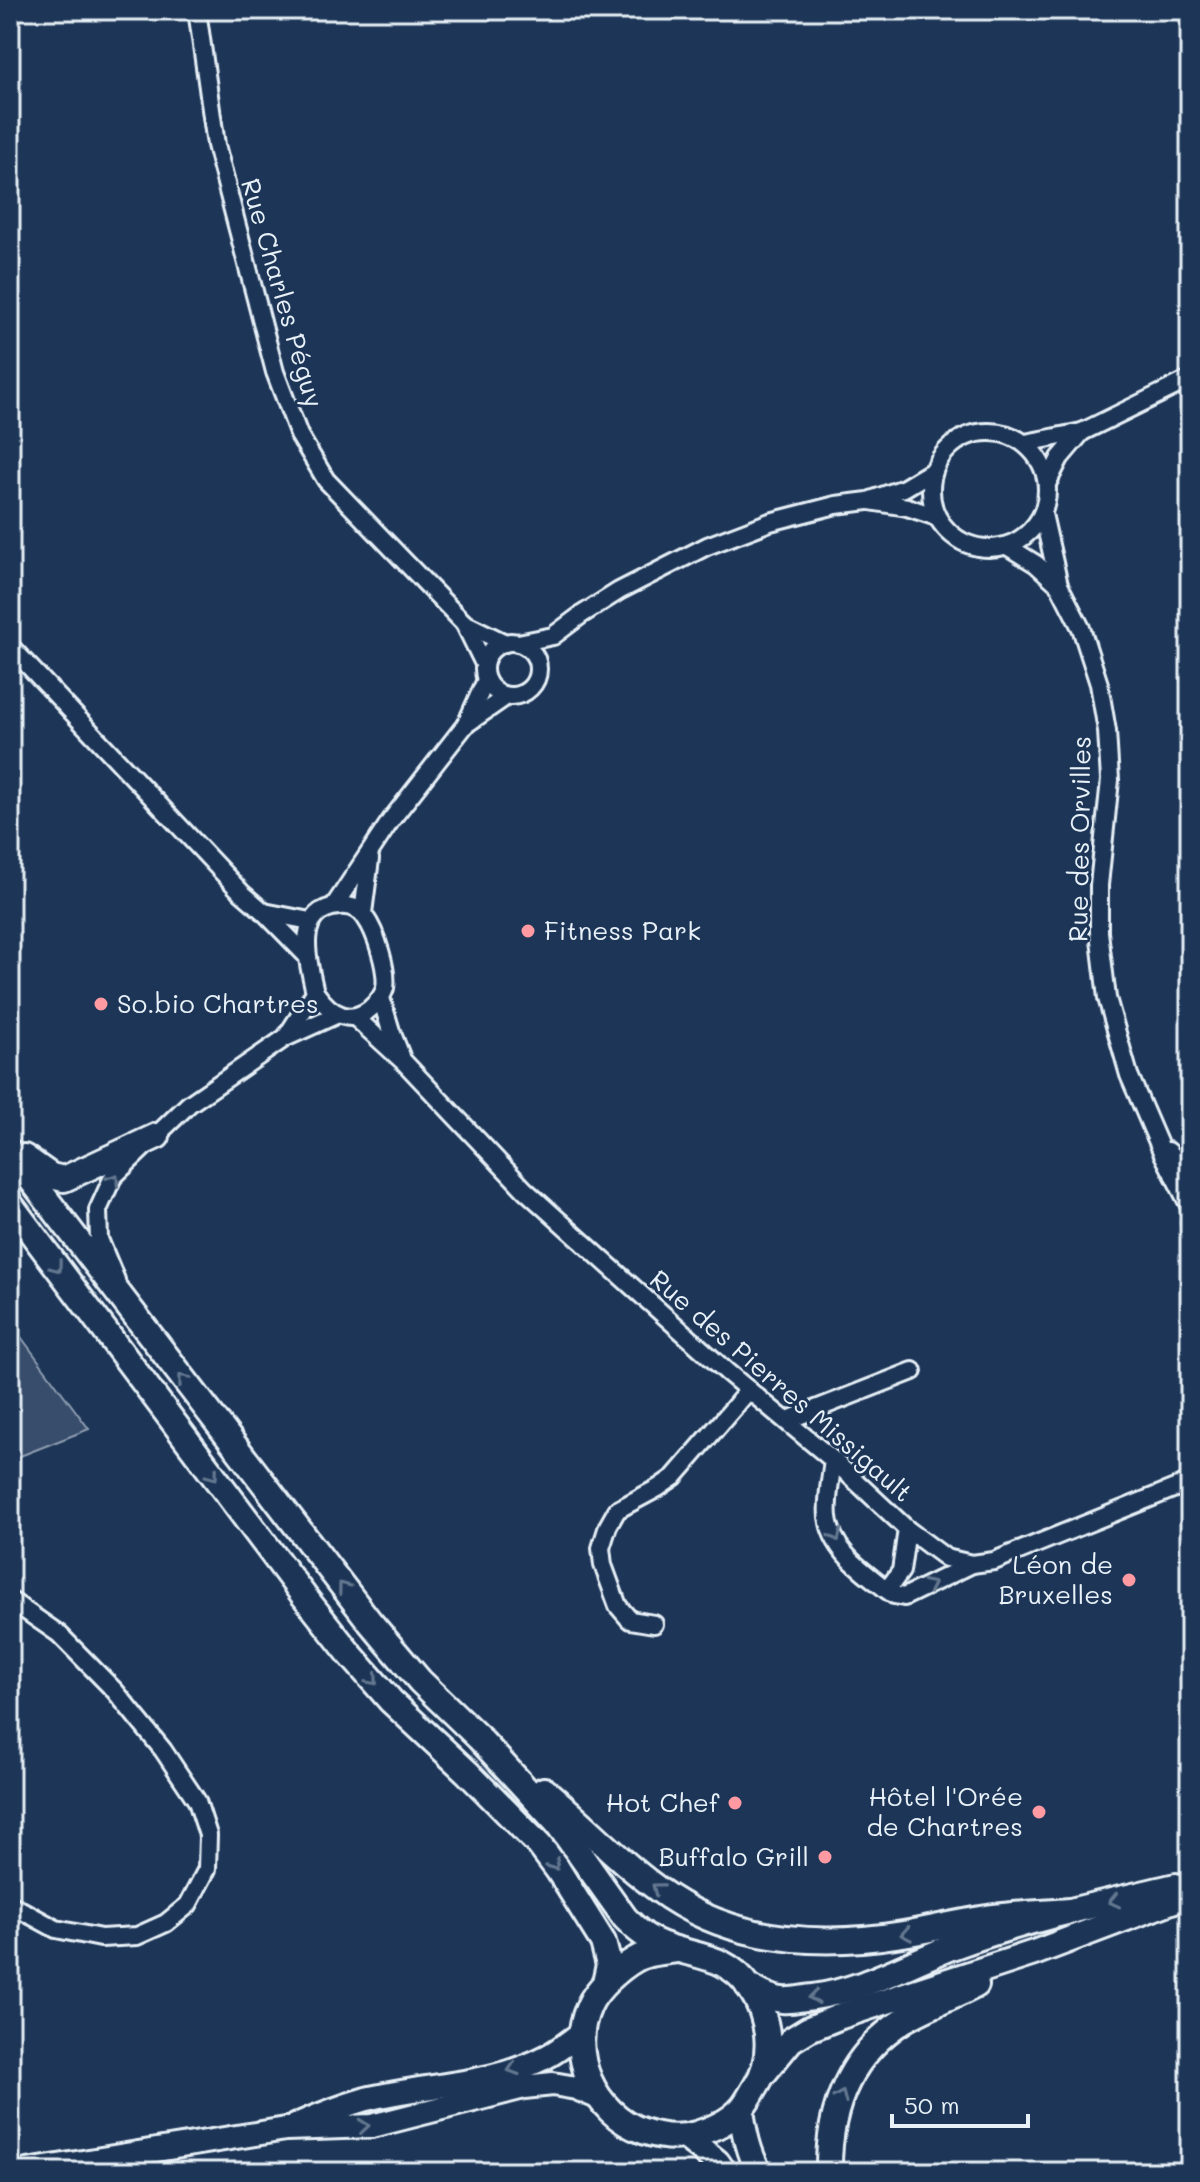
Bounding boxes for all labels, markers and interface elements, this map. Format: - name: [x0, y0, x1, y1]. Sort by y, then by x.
- street label: Rue Charles Péguy: [234, 174, 332, 411]
- street label: Rue des Orvilles: [1060, 736, 1098, 942]
- place label: Fitness Park: [544, 913, 701, 947]
- marker: Fitness Park: [519, 922, 537, 940]
- place label: So.bio Chartres: [117, 986, 319, 1020]
- marker: So.bio Chartres: [92, 995, 110, 1013]
- one-way arrow: [104, 1174, 119, 1188]
- one-way arrow: [47, 1258, 61, 1273]
- street label: Rue des Pierres Missigault: [643, 1262, 920, 1509]
- one-way arrow: [178, 1374, 193, 1388]
- one-way arrow: [203, 1466, 217, 1481]
- one-way arrow: [826, 1528, 842, 1542]
- place label: Léon de Bruxelles: [998, 1547, 1113, 1611]
- marker: Léon de Bruxelles: [1120, 1571, 1138, 1589]
- one-way arrow: [921, 1579, 936, 1595]
- one-way arrow: [339, 1581, 353, 1596]
- one-way arrow: [363, 1670, 377, 1685]
- place label: Hôtel l'Orée de Chartres: [866, 1779, 1023, 1843]
- place label: Hot Chef: [606, 1785, 720, 1819]
- marker: Hot Chef: [726, 1794, 744, 1812]
- marker: Hôtel l'Orée de Chartres: [1030, 1803, 1048, 1821]
- place label: Buffalo Grill: [659, 1839, 809, 1873]
- marker: Buffalo Grill: [816, 1848, 834, 1866]
- one-way arrow: [545, 1857, 559, 1871]
- one-way arrow: [652, 1883, 666, 1898]
- one-way arrow: [1108, 1891, 1122, 1908]
- one-way arrow: [899, 1924, 912, 1941]
- one-way arrow: [807, 1988, 821, 2005]
- one-way arrow: [507, 2059, 521, 2075]
- scale bar: [892, 2078, 1028, 2128]
- text: 50 m: [904, 2089, 960, 2120]
- one-way arrow: [831, 2090, 848, 2104]
- one-way arrow: [358, 2118, 371, 2135]

